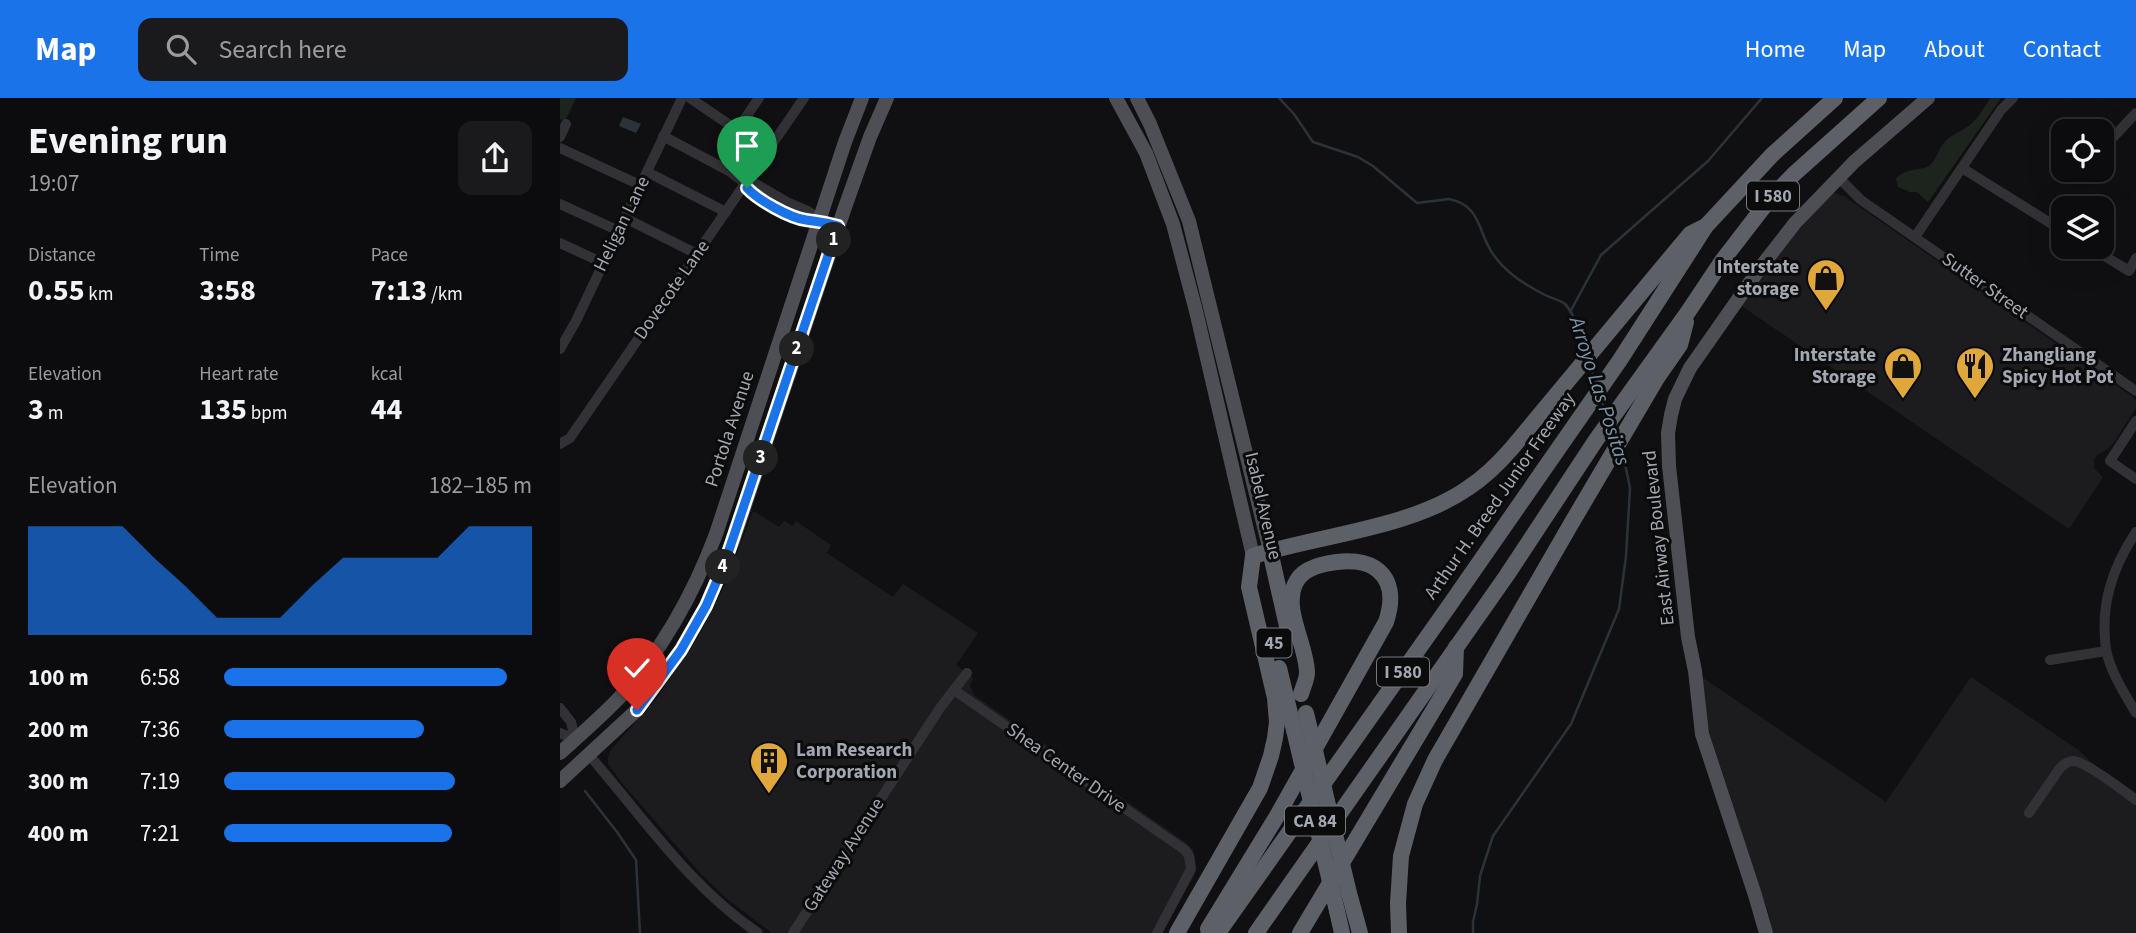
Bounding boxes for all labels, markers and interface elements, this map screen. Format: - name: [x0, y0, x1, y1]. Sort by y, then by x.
- search box: [138, 18, 628, 81]
- text: Map: [35, 26, 96, 73]
- icon: search: [162, 30, 200, 68]
- text: Search here: [218, 31, 347, 68]
- text: Home: [1745, 32, 1805, 67]
- text: Map: [1843, 32, 1886, 67]
- text: About: [1924, 32, 1985, 67]
- text: Contact: [2023, 32, 2101, 67]
- text: Evening run: [28, 114, 228, 168]
- pin: [717, 116, 777, 188]
- map controls: [2051, 119, 2114, 259]
- button: locate: [2051, 119, 2114, 182]
- button: share: [458, 121, 532, 195]
- icon: arrive: [728, 127, 766, 165]
- text: 19:07: [28, 167, 79, 200]
- street label: Heligan Lane: [587, 172, 657, 276]
- road number: I 580: [1747, 182, 1799, 211]
- button: layers: [2051, 196, 2114, 259]
- pin: 1: [816, 222, 852, 258]
- text: 1: [828, 226, 839, 253]
- street label: Dovecote Lane: [628, 235, 716, 345]
- text: Distance: [28, 242, 96, 269]
- text: Time: [199, 242, 239, 269]
- text: Pace: [371, 242, 408, 269]
- street label: Sutter Street: [1936, 246, 2034, 326]
- place label: Interstate storage: [1717, 254, 1799, 303]
- shop icon: Interstate storage: [1805, 257, 1847, 312]
- text: 0.55: [28, 269, 85, 312]
- text: 3:58: [199, 269, 256, 312]
- text: 7:13: [371, 269, 427, 312]
- text: km: [85, 281, 114, 308]
- text: /km: [427, 281, 463, 308]
- water label: Arroyo Las Positas: [1561, 311, 1638, 469]
- pin: 2: [779, 331, 814, 366]
- text: 2: [791, 335, 802, 362]
- place label: Interstate Storage: [1794, 342, 1876, 391]
- place label: Zhangliang Spicy Hot Pot: [2002, 342, 2114, 391]
- shop icon: Interstate Storage: [1882, 345, 1924, 400]
- restaurant icon: Zhangliang Spicy Hot Pot: [1954, 345, 1996, 400]
- text: Elevation: [28, 361, 102, 388]
- text: Heart rate: [199, 361, 278, 388]
- text: kcal: [371, 361, 403, 388]
- street label: Portola Avenue: [699, 368, 761, 490]
- street label: Arthur H. Breed Junior Freeway: [1418, 387, 1582, 605]
- text: 3: [28, 388, 44, 431]
- text: 135: [199, 388, 247, 431]
- text: 44: [371, 388, 402, 431]
- text: m: [44, 400, 63, 427]
- text: bpm: [247, 400, 287, 427]
- pin: 3: [744, 440, 778, 476]
- text: 3: [755, 444, 766, 471]
- street label: East Airway Boulevard: [1636, 449, 1682, 627]
- street label: Isabel Avenue: [1238, 450, 1288, 562]
- text: Elevation: [28, 469, 118, 502]
- text: 182–185 m: [429, 469, 532, 502]
- pin: 4: [706, 550, 740, 584]
- text: 4: [717, 553, 728, 580]
- road number: 45: [1256, 628, 1292, 658]
- pin: [607, 638, 667, 710]
- icon: check: [618, 649, 656, 687]
- road number: I 580: [1377, 658, 1429, 686]
- text: 100 m: [28, 661, 89, 694]
- text: 6:58: [140, 661, 180, 694]
- text: 200 m: [28, 713, 89, 746]
- text: 7:36: [140, 713, 180, 746]
- street label: Shea Center Drive: [1001, 717, 1131, 819]
- place label: Lam Research Corporation: [796, 737, 912, 786]
- building icon: Lam Research Corporation: [748, 740, 790, 795]
- text: 300 m: [28, 765, 89, 798]
- text: 7:19: [140, 765, 180, 798]
- street label: Gateway Avenue: [797, 793, 891, 917]
- road number: CA 84: [1285, 806, 1345, 836]
- text: 400 m: [28, 817, 89, 850]
- text: 7:21: [140, 817, 180, 850]

